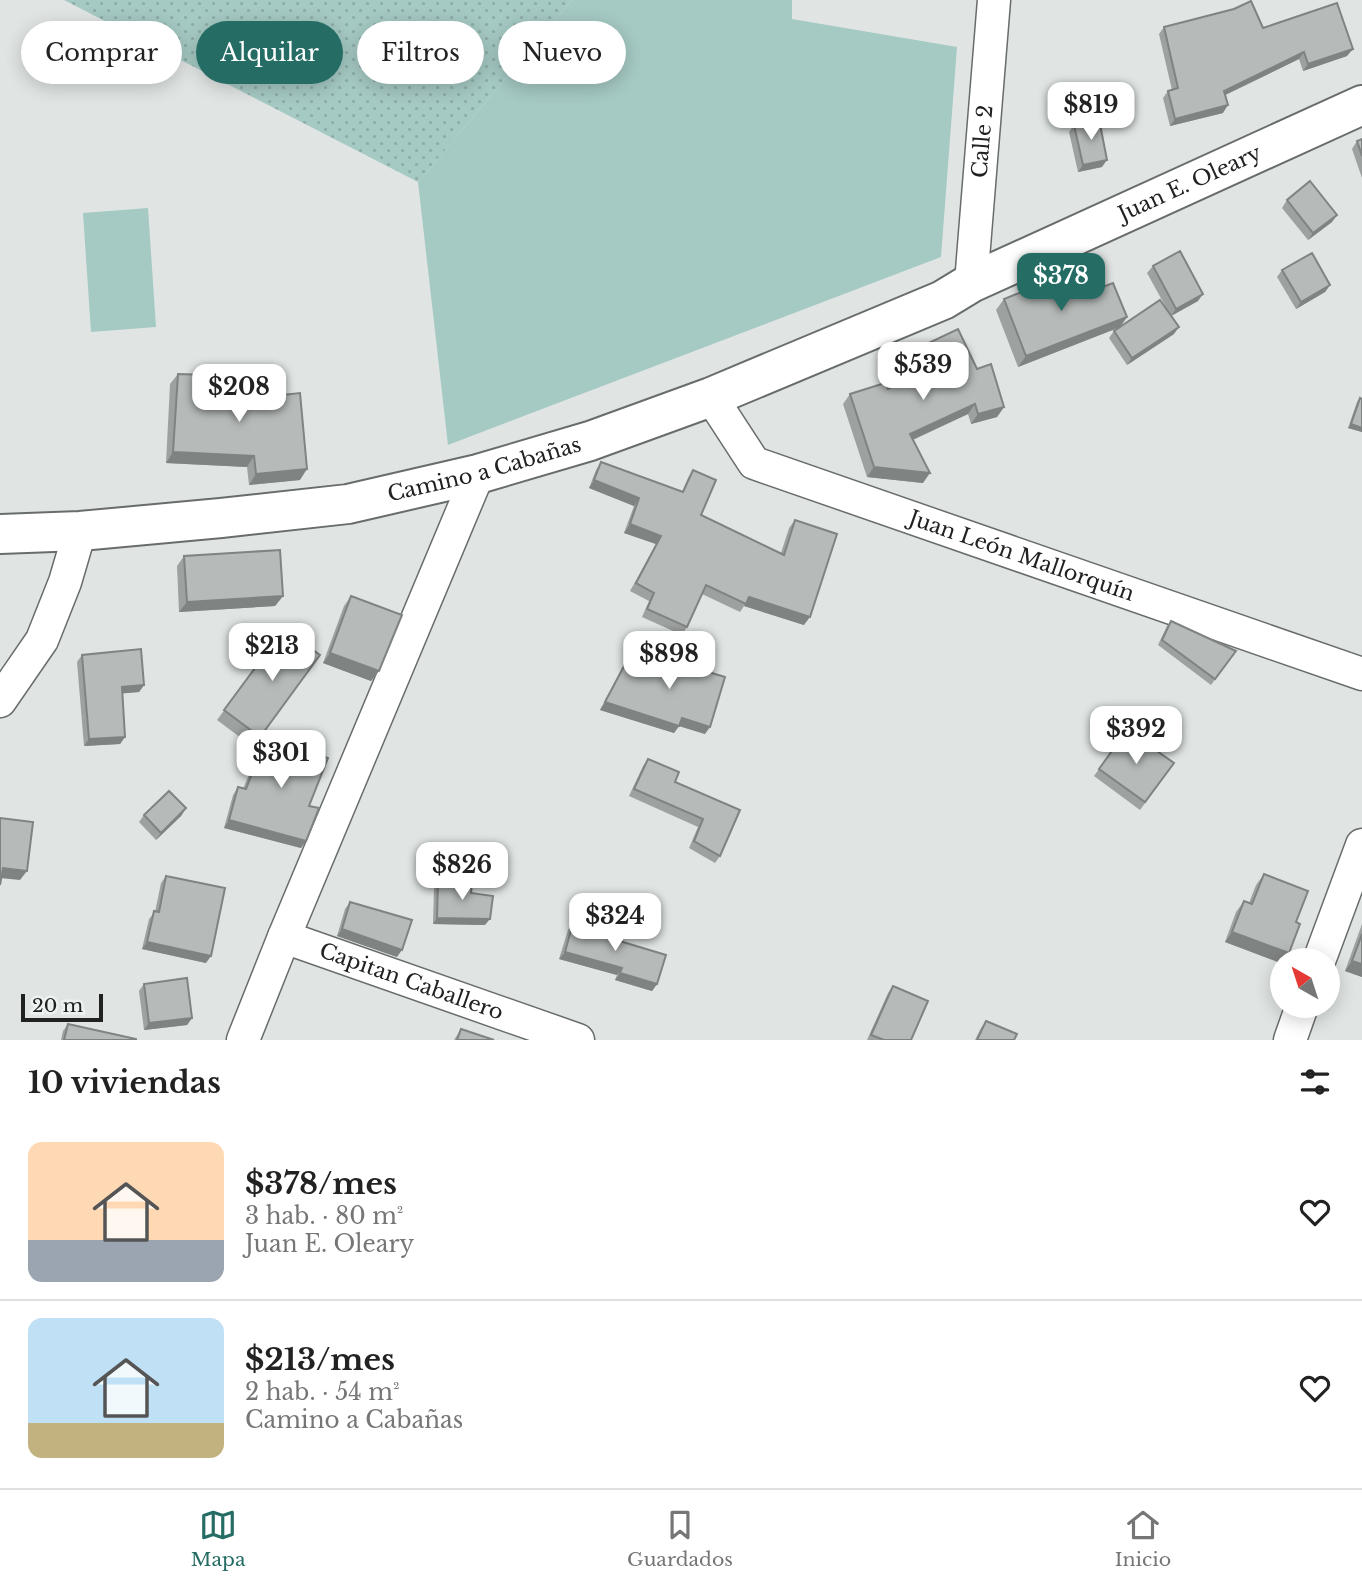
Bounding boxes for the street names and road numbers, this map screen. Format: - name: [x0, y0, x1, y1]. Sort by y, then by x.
- street label: Calle 2: [967, 104, 998, 179]
- street label: Juan E. Oleary: [1111, 139, 1266, 228]
- street label: Camino a Cabañas: [385, 431, 584, 507]
- street label: Juan León Mallorquín: [903, 504, 1138, 607]
- street label: Capitan Caballero: [316, 937, 507, 1026]

